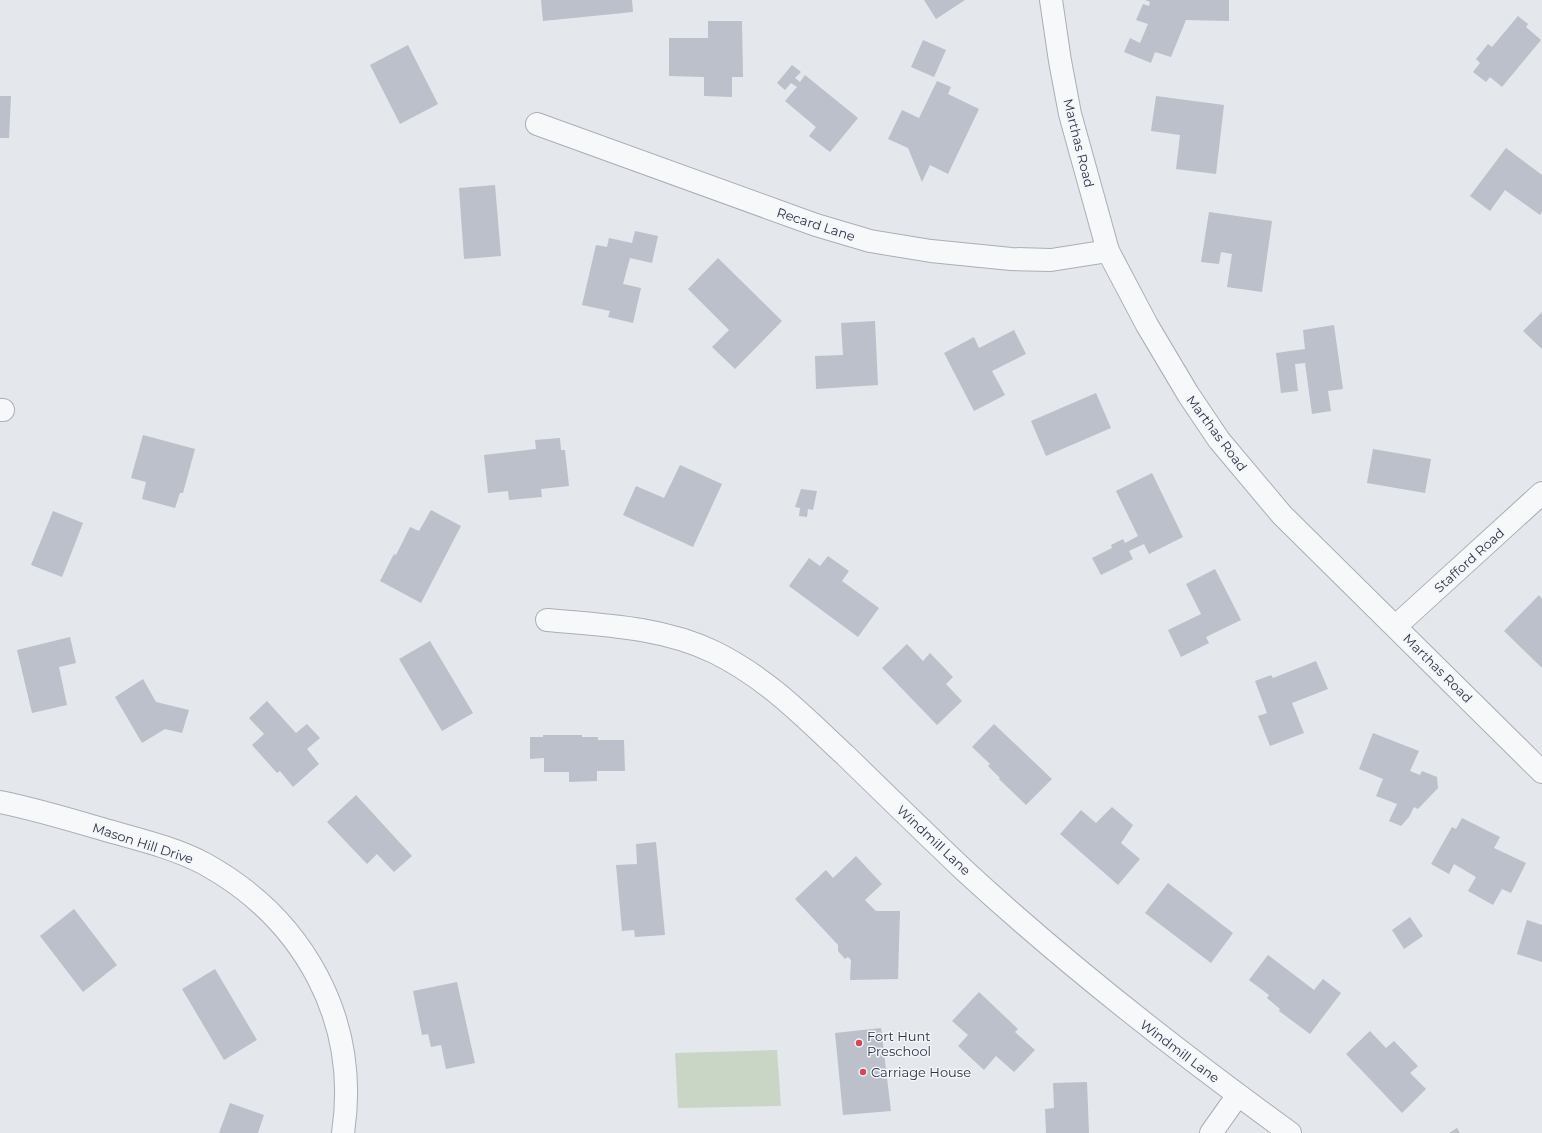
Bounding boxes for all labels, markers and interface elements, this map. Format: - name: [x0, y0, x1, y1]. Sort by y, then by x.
- street label: Marthas Road: [1060, 97, 1098, 189]
- street label: Recard Lane: [775, 204, 857, 244]
- street label: Marthas Road: [1183, 392, 1251, 474]
- street label: Stafford Road: [1431, 524, 1507, 596]
- street label: Marthas Road: [1400, 630, 1476, 706]
- street label: Windmill Lane: [894, 802, 974, 878]
- street label: Mason Hill Drive: [90, 819, 196, 867]
- street label: Windmill Lane: [1137, 1016, 1223, 1086]
- place label: Fort Hunt Preschool: [867, 1028, 931, 1059]
- marker: Fort Hunt Preschool: [854, 1038, 864, 1048]
- place label: Carriage House: [871, 1064, 971, 1080]
- marker: Carriage House: [858, 1067, 868, 1077]

